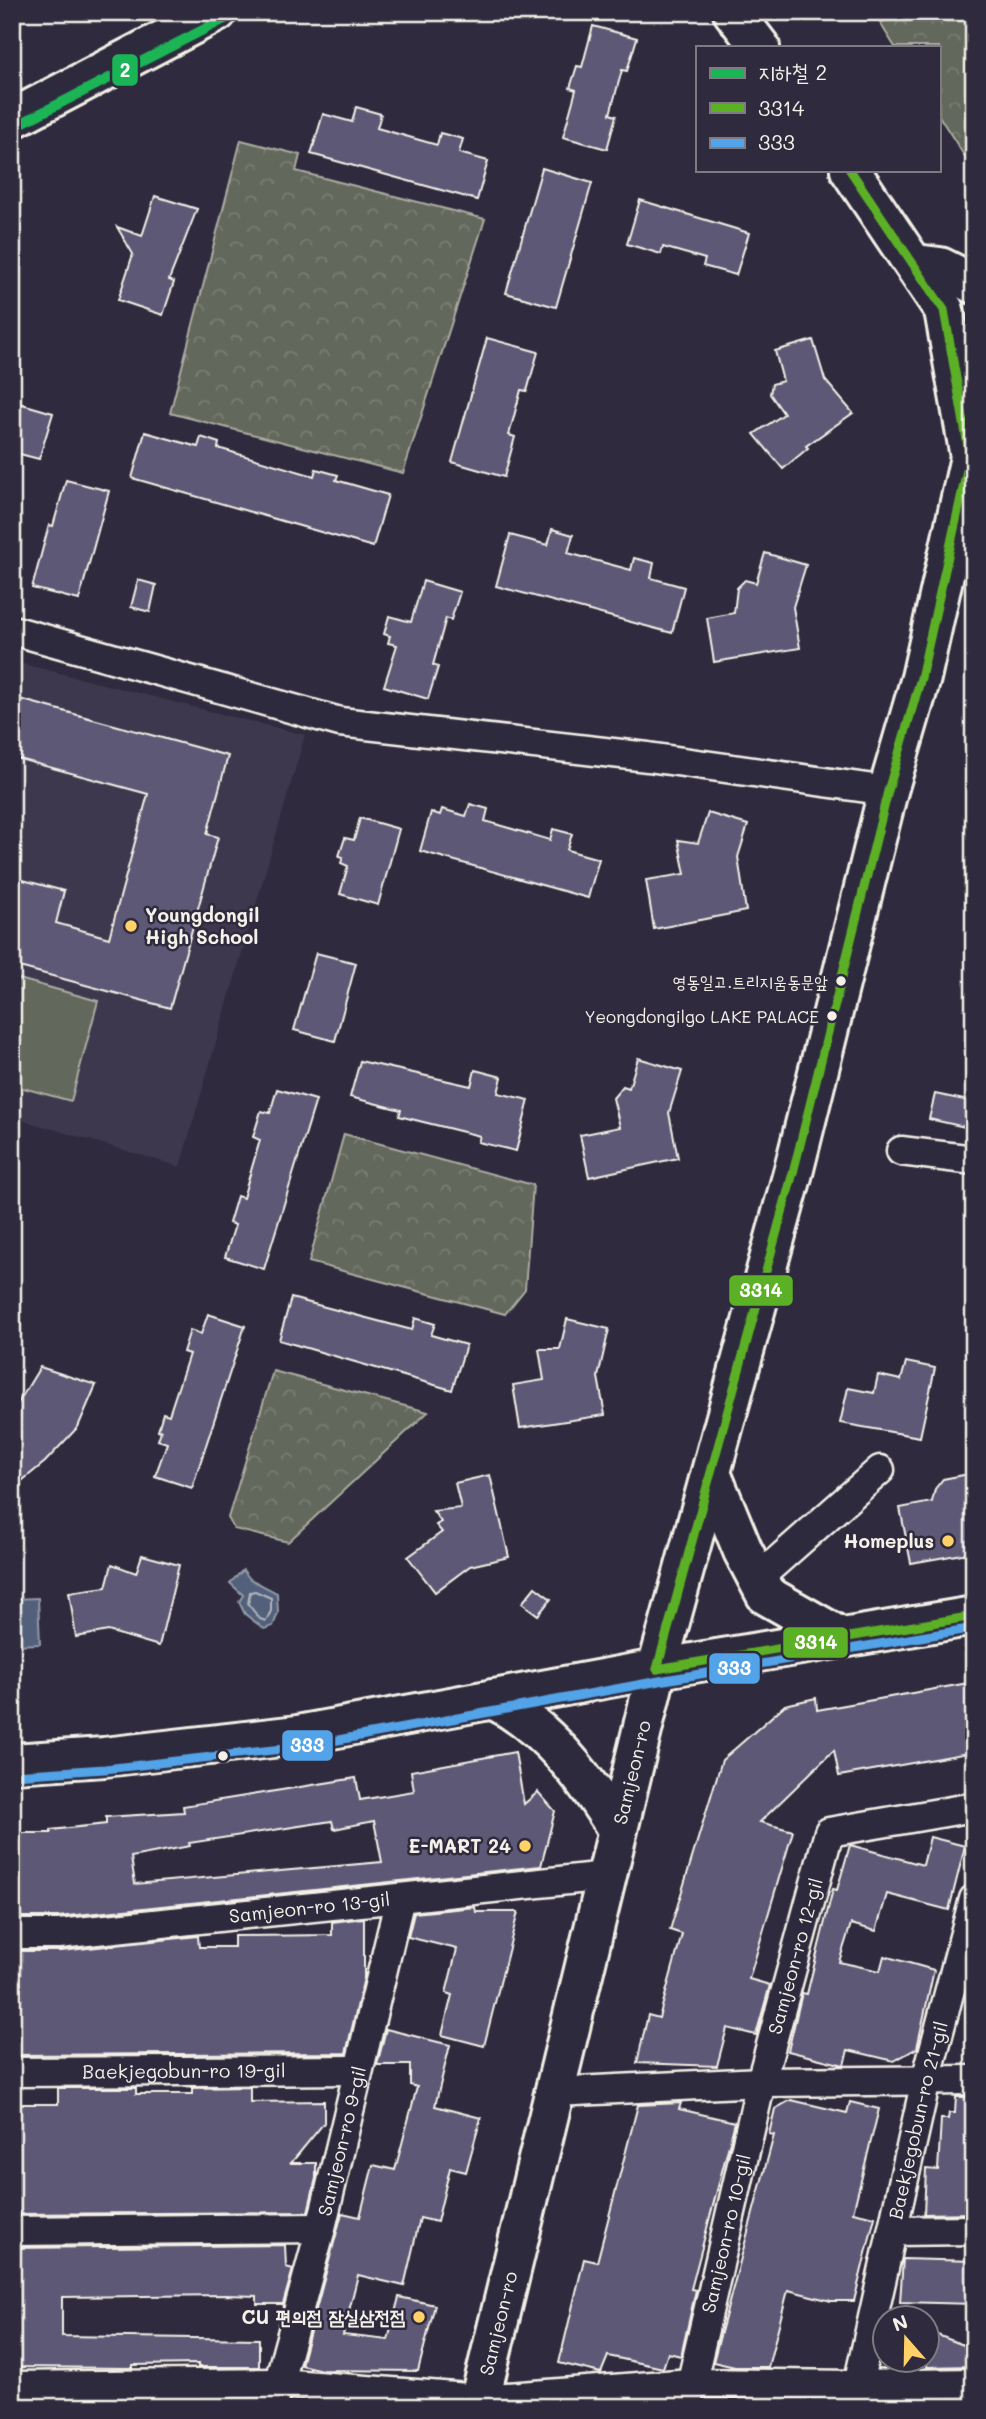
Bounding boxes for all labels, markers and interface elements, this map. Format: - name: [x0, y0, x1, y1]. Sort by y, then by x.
- legend: [696, 46, 940, 172]
- line badge: 2: [111, 53, 139, 87]
- text: 2: [120, 57, 130, 82]
- text: 지하철 2: [758, 58, 827, 85]
- text: 3314: [758, 94, 805, 121]
- text: 333: [758, 128, 795, 155]
- place label: Youngdongil High School: [145, 902, 259, 949]
- marker: Youngdongil High School: [123, 918, 139, 934]
- place label: 영동일고.트리지움동문앞: [672, 970, 828, 992]
- marker: 영동일고.트리지움동문앞: [834, 974, 848, 988]
- place label: Yeongdongilgo LAKE PALACE: [584, 1005, 819, 1027]
- marker: Yeongdongilgo LAKE PALACE: [825, 1009, 839, 1023]
- line badge: 3314: [728, 1274, 794, 1307]
- text: 3314: [739, 1277, 783, 1302]
- place label: Homeplus: [843, 1528, 934, 1553]
- marker: Homeplus: [940, 1533, 956, 1549]
- line badge: 3314: [782, 1626, 849, 1659]
- text: 3314: [794, 1629, 838, 1654]
- line badge: 333: [708, 1652, 761, 1685]
- text: 333: [717, 1655, 751, 1680]
- street label: Samjeon-ro: [607, 1718, 656, 1827]
- line badge: 333: [281, 1729, 334, 1762]
- text: 333: [290, 1732, 324, 1757]
- unlabelled marker: [216, 1749, 230, 1763]
- place label: E-MART 24: [408, 1833, 511, 1858]
- marker: E-MART 24: [517, 1838, 533, 1854]
- street label: Samjeon-ro 12-gil: [762, 1875, 828, 2037]
- street label: Samjeon-ro 13-gil: [228, 1886, 391, 1928]
- street label: Baekjegobun-ro 21-gil: [882, 2018, 953, 2222]
- street label: Baekjegobun-ro 19-gil: [82, 2057, 286, 2084]
- street label: Samjeon-ro 9-gil: [311, 2063, 371, 2218]
- street label: Samjeon-ro 10-gil: [695, 2151, 756, 2315]
- street label: Samjeon-ro: [473, 2269, 522, 2378]
- place label: CU 편의점 잠실삼전점: [242, 2304, 406, 2329]
- north arrow: [870, 2304, 940, 2374]
- text: N: [889, 2308, 911, 2337]
- marker: CU 편의점 잠실삼전점: [411, 2309, 427, 2325]

